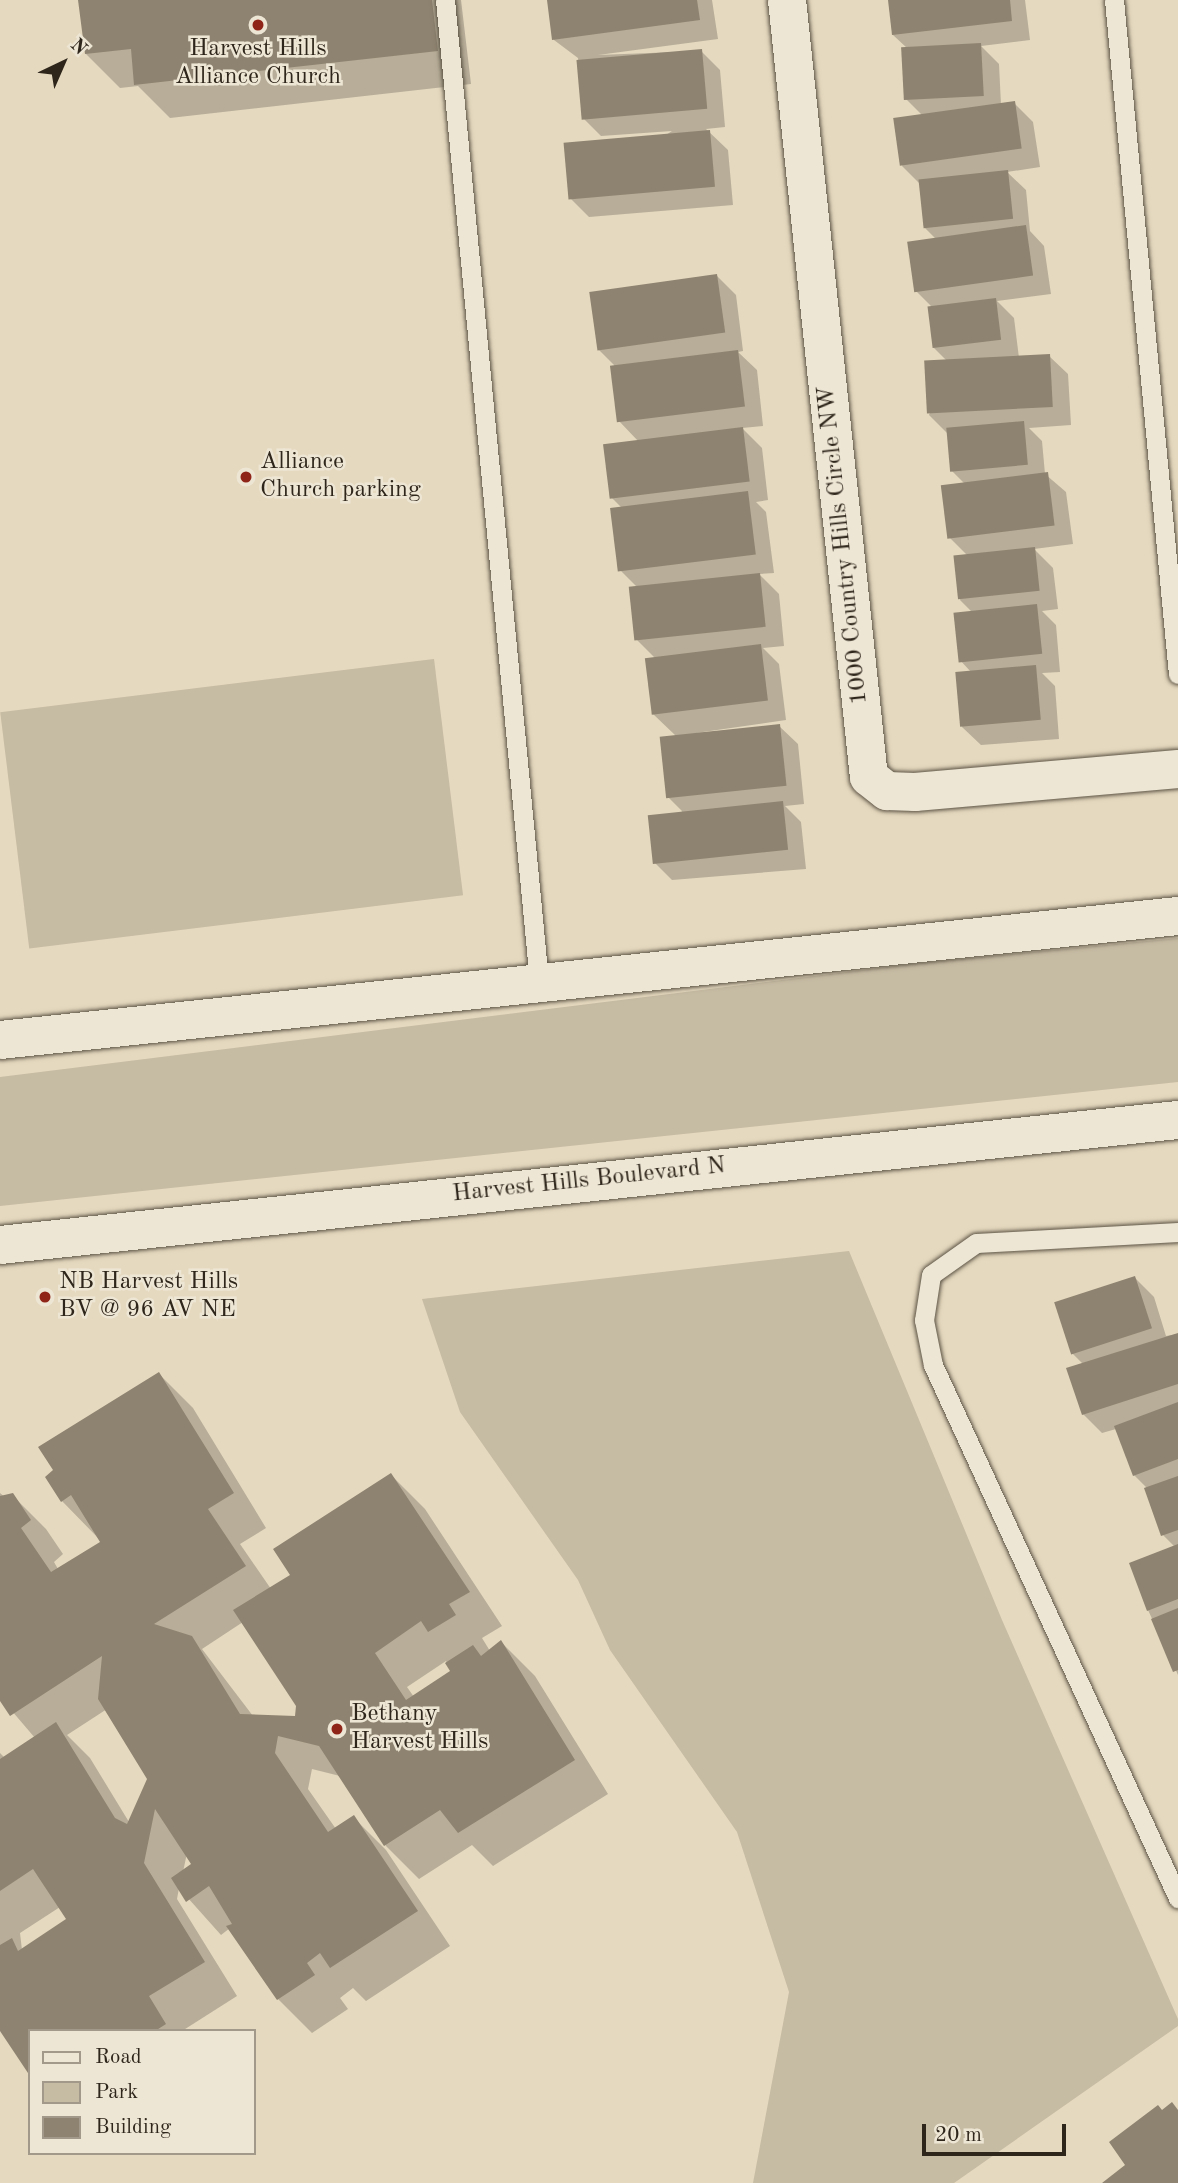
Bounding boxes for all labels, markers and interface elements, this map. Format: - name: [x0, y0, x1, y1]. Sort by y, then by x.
- marker: Harvest Hills Alliance Church: [250, 17, 266, 33]
- north arrow: [28, 28, 98, 98]
- text: N: [66, 36, 90, 59]
- place label: Harvest Hills Alliance Church: [175, 36, 341, 92]
- street label: 1000 Country Hills Circle NW: [813, 384, 875, 706]
- place label: Alliance Church parking: [260, 449, 421, 505]
- marker: Alliance Church parking: [238, 469, 254, 485]
- street label: Harvest Hills Boulevard N: [451, 1152, 727, 1210]
- place label: NB Harvest Hills BV @ 96 AV NE: [59, 1269, 238, 1325]
- marker: NB Harvest Hills BV @ 96 AV NE: [37, 1289, 53, 1305]
- place label: Bethany Harvest Hills: [351, 1701, 489, 1757]
- marker: Bethany Harvest Hills: [329, 1721, 345, 1737]
- legend: [28, 2029, 256, 2155]
- text: Road: [95, 2047, 142, 2068]
- text: Park: [95, 2082, 138, 2103]
- scale bar: [926, 2110, 1070, 2154]
- text: Building: [95, 2117, 171, 2138]
- text: 20 m: [935, 2125, 982, 2146]

